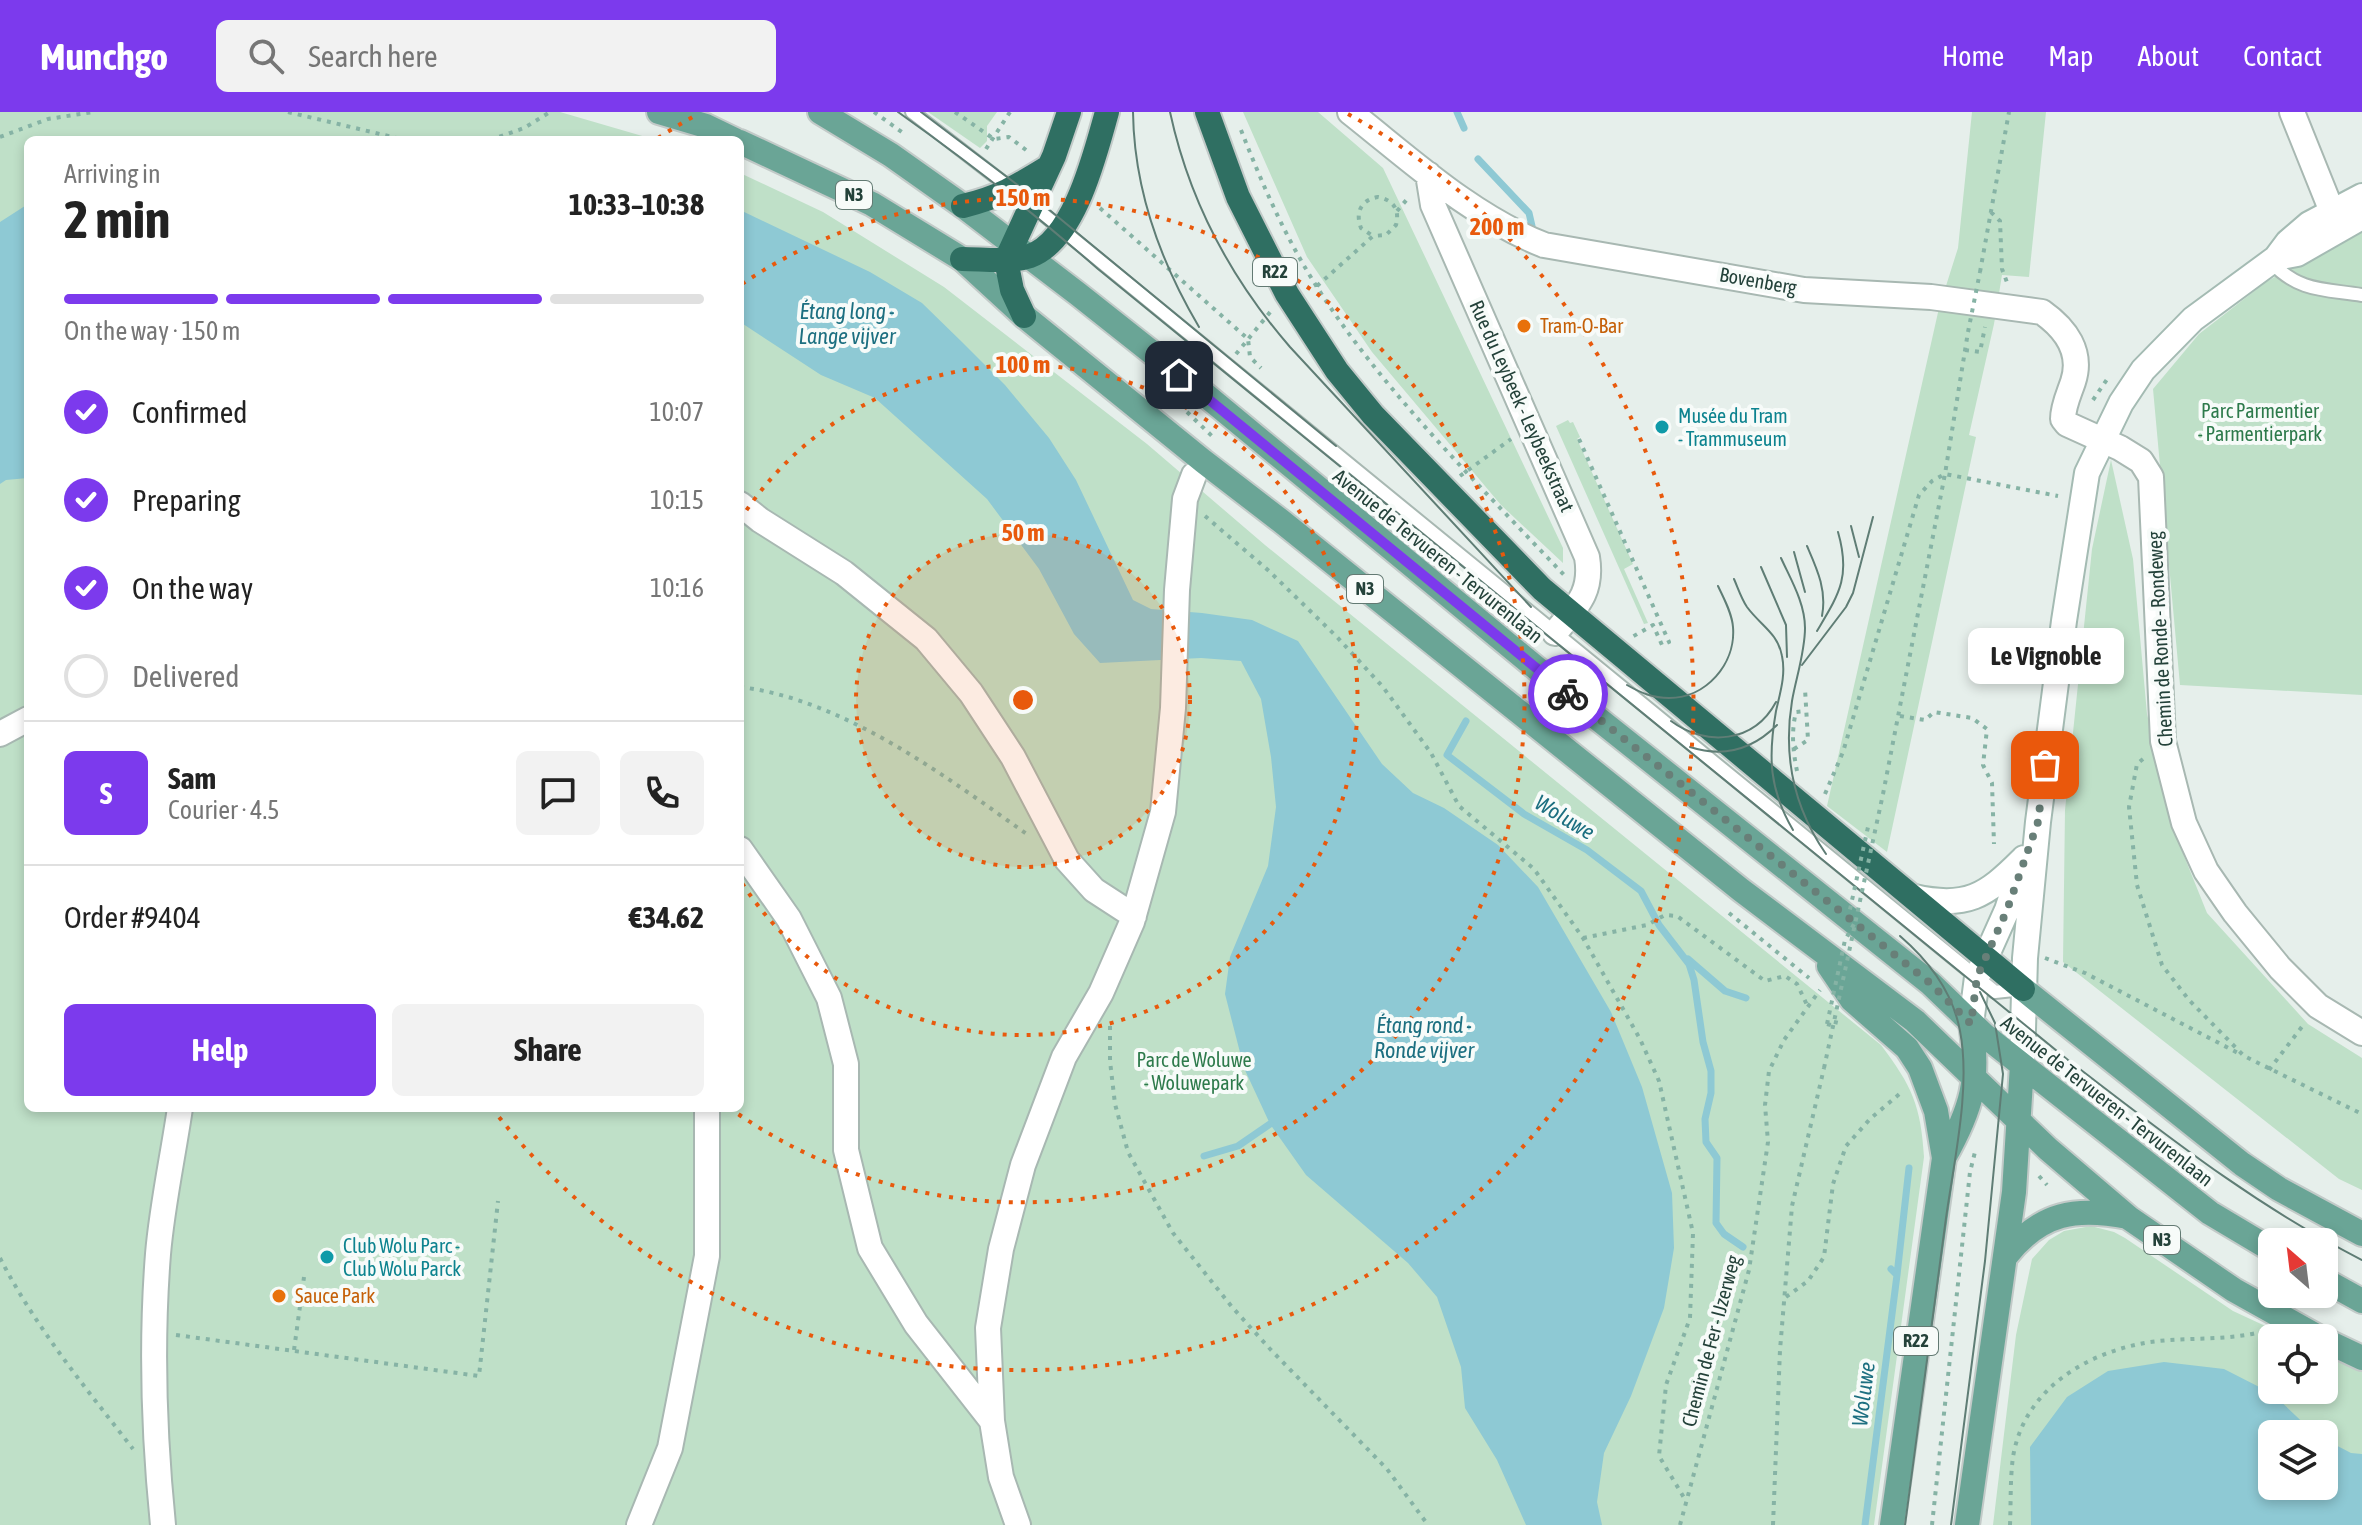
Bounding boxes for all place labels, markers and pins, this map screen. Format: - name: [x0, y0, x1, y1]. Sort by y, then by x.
- place label: Tram-O-Bar: [1540, 314, 1624, 337]
- marker: Tram-O-Bar: [1515, 317, 1533, 335]
- pin: [1145, 341, 1213, 409]
- place label: Musée du Tram - Trammuseum: [1678, 404, 1788, 450]
- marker: Musée du Tram - Trammuseum: [1653, 418, 1671, 436]
- callout: Le Vignoble: [1967, 629, 2123, 685]
- centre of rings: [1009, 686, 1037, 714]
- pin: [2011, 731, 2079, 799]
- place label: Club Wolu Parc - Club Wolu Parck: [343, 1234, 461, 1280]
- marker: Club Wolu Parc - Club Wolu Parck: [318, 1248, 336, 1266]
- place label: Sauce Park: [295, 1284, 375, 1307]
- marker: Sauce Park: [270, 1287, 288, 1305]

